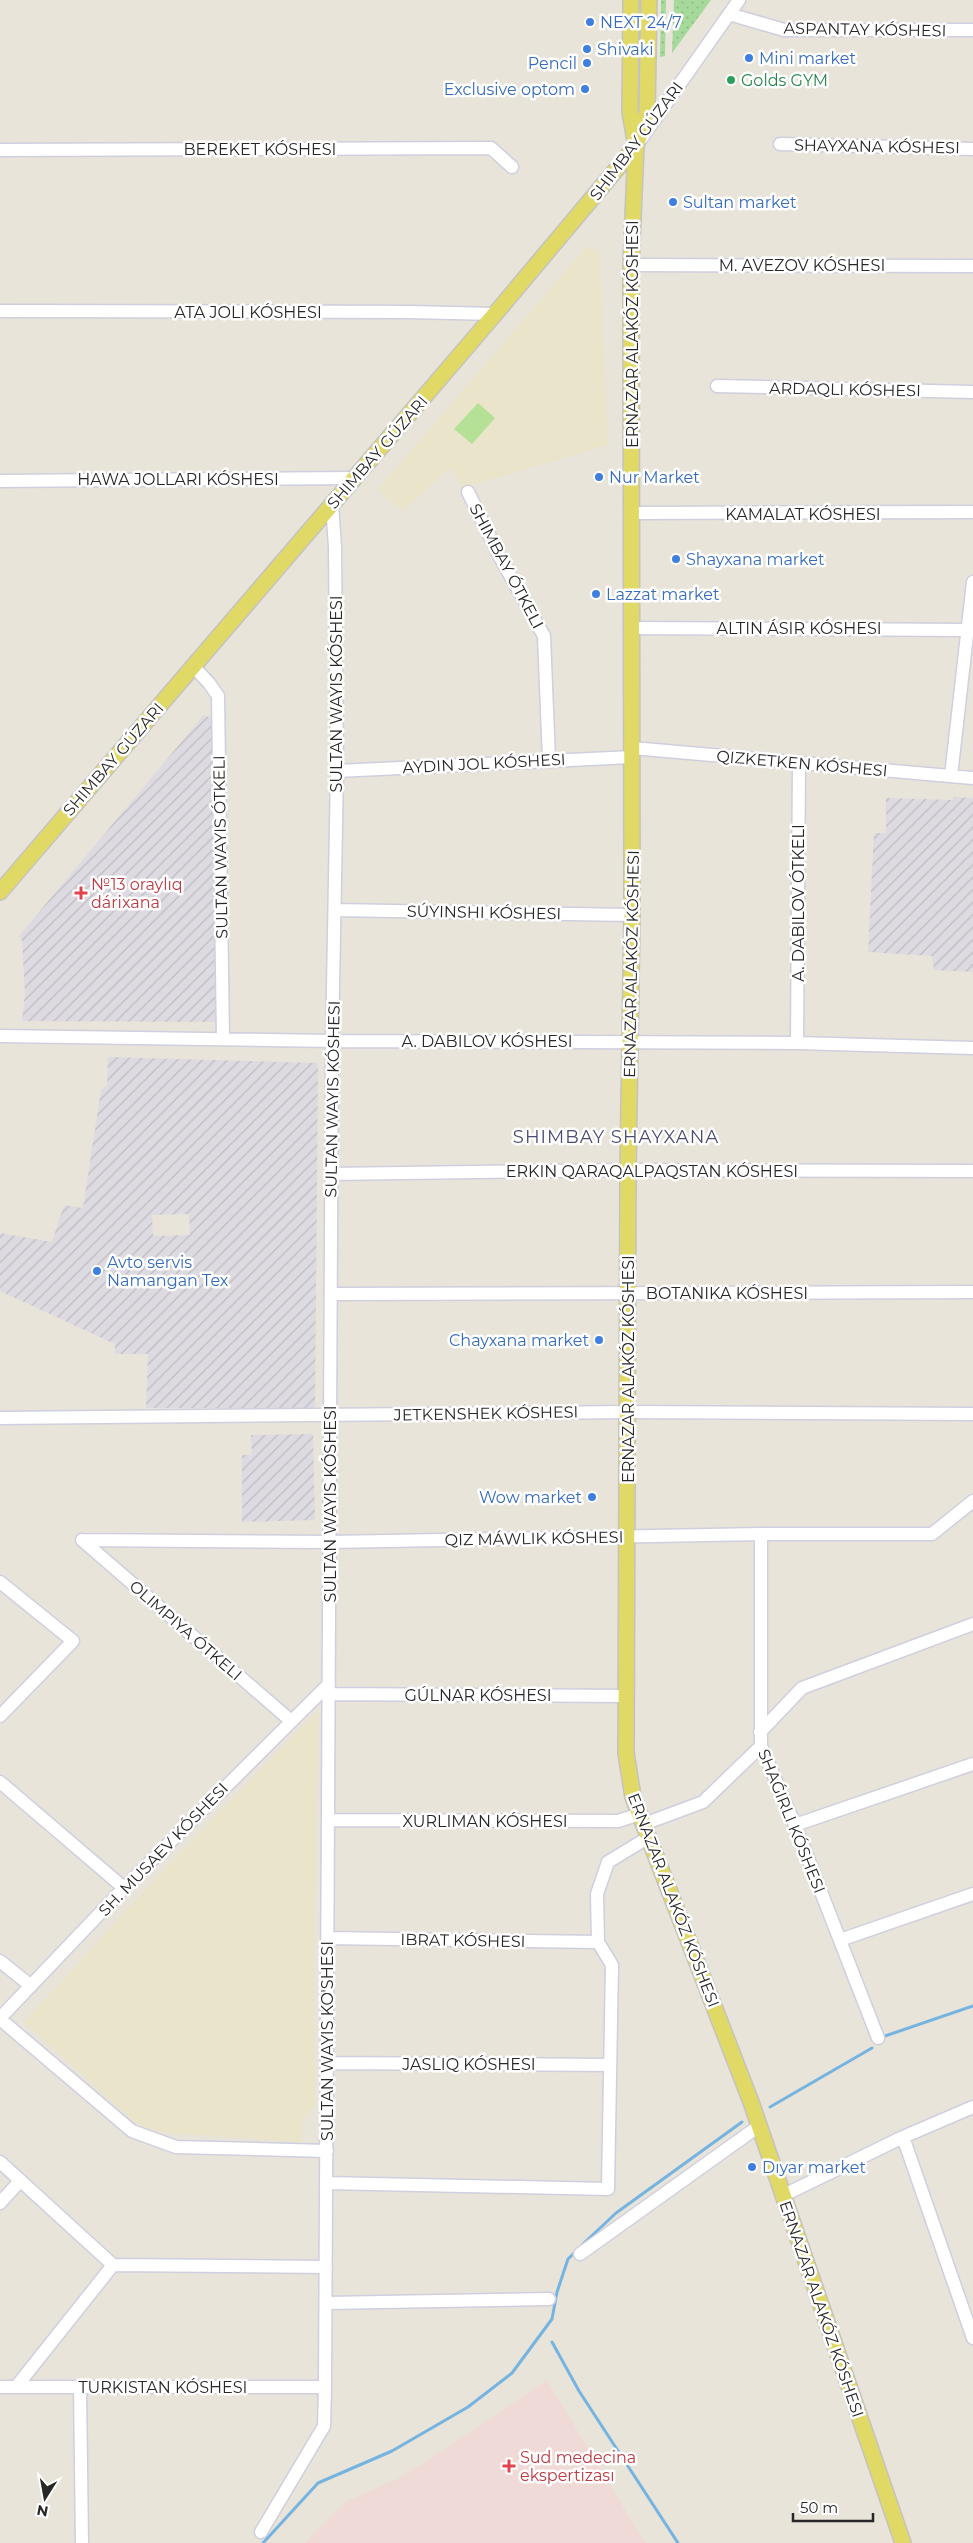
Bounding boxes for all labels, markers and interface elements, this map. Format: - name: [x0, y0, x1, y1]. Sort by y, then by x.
- place label: NEXT 24/7: [600, 13, 682, 32]
- marker: NEXT 24/7: [584, 16, 596, 28]
- street label: ASPANTAY KÓSHESI: [784, 19, 946, 40]
- place label: Shivaki: [597, 40, 654, 59]
- marker: Shivaki: [581, 43, 593, 55]
- place label: Mini market: [759, 49, 856, 68]
- marker: Mini market: [743, 52, 755, 64]
- place label: Pencil: [528, 54, 577, 73]
- marker: Pencil: [581, 57, 593, 69]
- place label: Golds GYM: [741, 71, 828, 90]
- marker: Golds GYM: [725, 74, 737, 86]
- street label: SHIMBAY GÚZARI: [586, 78, 687, 204]
- place label: Exclusive optom: [444, 80, 575, 99]
- marker: Exclusive optom: [579, 83, 591, 95]
- street label: SHAYXANA KÓSHESI: [794, 136, 960, 157]
- street label: BEREKET KÓSHESI: [184, 140, 336, 159]
- place label: Sultan market: [683, 193, 797, 212]
- marker: Sultan market: [667, 196, 679, 208]
- street label: ERNAZAR ALAKÓZ KÓSHESI: [623, 220, 642, 448]
- street label: M. AVEZOV KÓSHESI: [719, 256, 885, 275]
- street label: ATA JOLI KÓSHESI: [174, 303, 322, 322]
- street label: ARDAQLI KÓSHESI: [769, 379, 921, 400]
- street label: SHIMBAY GÚZARI: [323, 392, 432, 513]
- place label: Nur Market: [609, 468, 700, 487]
- street label: HAWA JOLLARI KÓSHESI: [77, 470, 279, 489]
- marker: Nur Market: [593, 471, 605, 483]
- street label: SHIMBAY ÓTKELI: [466, 500, 548, 632]
- street label: KAMALAT KÓSHESI: [725, 505, 881, 524]
- place label: Shayxana market: [686, 550, 825, 569]
- marker: Shayxana market: [670, 553, 682, 565]
- place label: Lazzat market: [606, 585, 720, 604]
- marker: Lazzat market: [590, 588, 602, 600]
- street label: SULTAN WAYIS KÓSHESI: [327, 595, 346, 793]
- street label: ALTIN ÁSIR KÓSHESI: [716, 619, 882, 638]
- street label: SHIMBAY GÚZARI: [59, 699, 168, 820]
- street label: QIZKETKEN KÓSHESI: [716, 747, 888, 780]
- street label: AYDIN JOL KÓSHESI: [402, 750, 566, 777]
- street label: SULTAN WAYIS ÓTKELI: [209, 755, 232, 939]
- street label: A. DABILOV ÓTKELI: [789, 824, 808, 982]
- street label: ERNAZAR ALAKÓZ KÓSHESI: [620, 850, 643, 1078]
- place label: №13 oraylıq dárixana: [91, 875, 183, 912]
- marker: №13 oraylıq dárixana: [75, 887, 87, 899]
- street label: SÚYINSHI KÓSHESI: [407, 902, 561, 923]
- street label: SULTAN WAYIS KÓSHESI: [321, 1000, 344, 1198]
- street label: A. DABILOV KÓSHESI: [401, 1032, 573, 1051]
- district label: SHIMBAY SHAYXANA: [513, 1126, 719, 1148]
- street label: ERKIN QARAQALPAQSTAN KÓSHESI: [506, 1162, 798, 1181]
- place label: Avto servis Namangan Tex: [107, 1253, 229, 1290]
- street label: ERNAZAR ALAKÓZ KÓSHESI: [619, 1255, 638, 1483]
- marker: Avto servis Namangan Tex: [91, 1265, 103, 1277]
- street label: BOTANIKA KÓSHESI: [646, 1284, 808, 1303]
- place label: Chayxana market: [449, 1331, 590, 1350]
- marker: Chayxana market: [593, 1334, 605, 1346]
- street label: JETKENSHEK KÓSHESI: [393, 1402, 578, 1425]
- street label: SULTAN WAYIS KÓSHESI: [321, 1405, 340, 1603]
- place label: Wow market: [479, 1488, 582, 1507]
- marker: Wow market: [586, 1491, 598, 1503]
- street label: QIZ MÁWLIK KÓSHESI: [444, 1527, 624, 1550]
- street label: OLIMPIYA ÓTKELI: [126, 1576, 246, 1684]
- street label: GÚLNAR KÓSHESI: [404, 1686, 552, 1705]
- street label: SHAǴIRLI KÓSHESI: [754, 1746, 829, 1896]
- street label: SH. MUSAEV KÓSHESI: [95, 1779, 232, 1920]
- street label: ERNAZAR ALAKÓZ KÓSHESI: [624, 1790, 723, 2010]
- street label: XURLIMAN KÓSHESI: [402, 1812, 568, 1831]
- street label: IBRAT KÓSHESI: [400, 1930, 526, 1951]
- street label: SULTAN WAYIS KO'SHESI: [318, 1941, 337, 2141]
- street label: JASLIQ KÓSHESI: [401, 2055, 536, 2074]
- place label: Dıyar market: [762, 2158, 866, 2177]
- marker: Dıyar market: [746, 2161, 758, 2173]
- street label: ERNAZAR ALAKÓZ KÓSHESI: [775, 2198, 868, 2420]
- street label: TURKISTAN KÓSHESI: [79, 2378, 247, 2397]
- place label: Sud medecina ekspertizası: [520, 2448, 636, 2485]
- marker: Sud medecina ekspertizası: [502, 2459, 516, 2473]
- north arrow: [20, 2473, 70, 2523]
- scale bar: [793, 2490, 873, 2522]
- text: 50 m: [800, 2498, 838, 2517]
- text: N: [35, 2501, 50, 2521]

